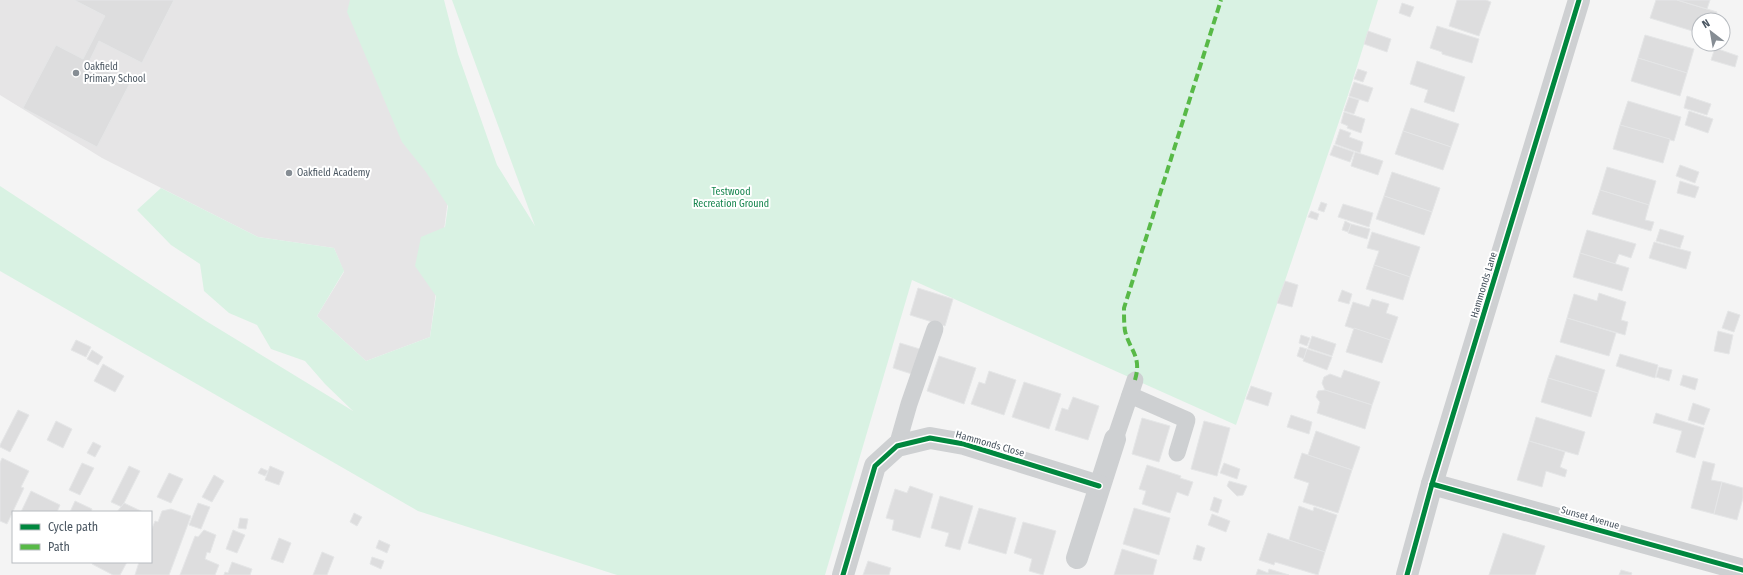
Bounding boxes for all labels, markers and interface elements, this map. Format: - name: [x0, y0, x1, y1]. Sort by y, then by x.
- north arrow: [1691, 12, 1731, 52]
- text: N: [1700, 17, 1712, 31]
- place label: Oakfield Primary School: [84, 61, 146, 85]
- marker: Oakfield Primary School: [71, 68, 81, 78]
- place label: Oakfield Academy: [297, 167, 370, 179]
- marker: Oakfield Academy: [284, 168, 294, 178]
- park label: Testwood Recreation Ground: [693, 186, 769, 210]
- street label: Hammonds Lane: [1468, 251, 1500, 319]
- street label: Hammonds Close: [954, 428, 1026, 460]
- street label: Sunset Avenue: [1559, 504, 1621, 532]
- legend: [12, 511, 152, 563]
- text: Cycle path: [48, 520, 98, 534]
- text: Path: [48, 540, 70, 554]

